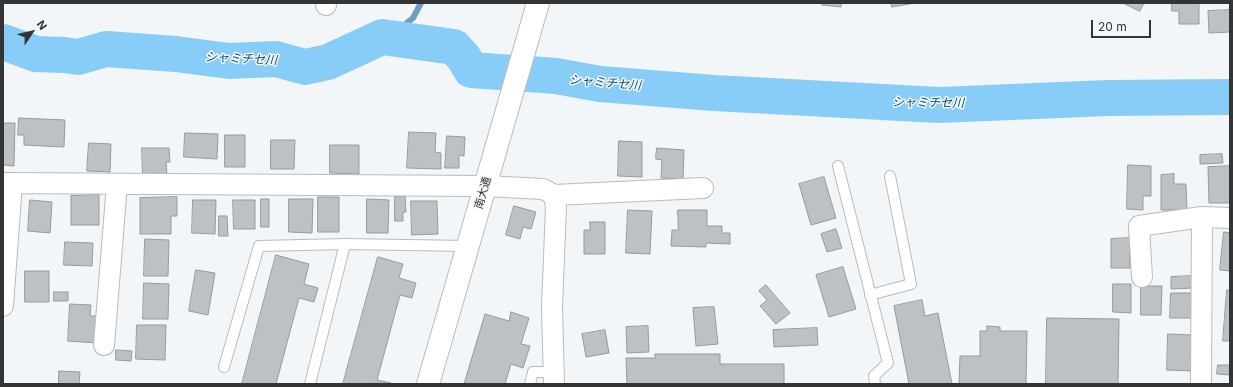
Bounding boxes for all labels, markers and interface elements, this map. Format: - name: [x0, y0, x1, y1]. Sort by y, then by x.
- north arrow: [12, 12, 52, 52]
- scale bar: [1093, 12, 1153, 38]
- text: N: [34, 18, 50, 33]
- text: 20 m: [1098, 19, 1127, 34]
- water label: シャミチセ川: [205, 50, 277, 68]
- water label: シャミチセ川: [569, 73, 641, 93]
- water label: シャミチセ川: [892, 95, 964, 111]
- street label: 南大通: [472, 175, 494, 211]

